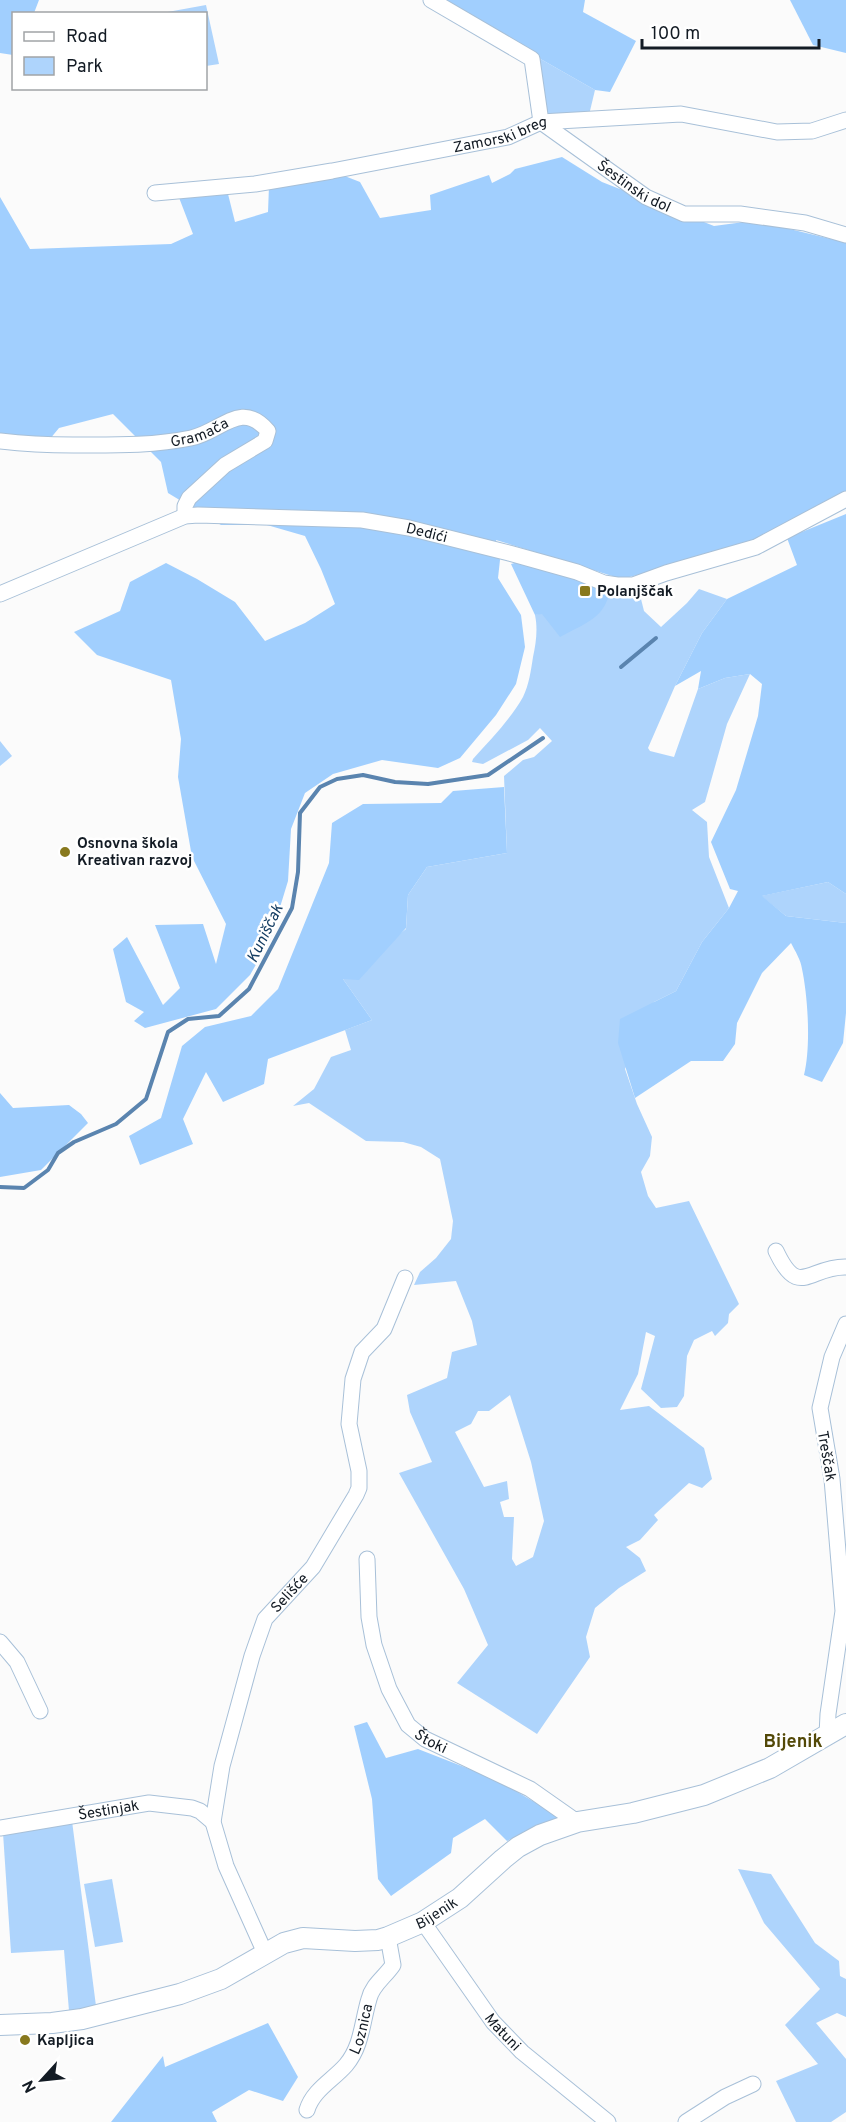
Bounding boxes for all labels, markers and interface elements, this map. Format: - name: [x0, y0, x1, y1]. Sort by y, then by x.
- legend: [12, 12, 207, 90]
- scale bar: [642, 12, 819, 50]
- text: 100 m: [651, 23, 700, 46]
- text: Road: [66, 26, 108, 49]
- text: Park: [66, 56, 103, 79]
- street label: Zamorski breg: [452, 114, 547, 158]
- street label: Šestinski dol: [593, 155, 673, 218]
- street label: Gramača: [169, 415, 232, 452]
- street label: Dedići: [404, 520, 449, 548]
- place label: Polanjščak: [597, 583, 673, 602]
- marker: Polanjščak: [578, 584, 592, 598]
- place label: Osnovna škola Kreativan razvoj: [77, 835, 192, 871]
- marker: Osnovna škola Kreativan razvoj: [58, 845, 72, 859]
- water label: Kuniščak: [243, 901, 289, 966]
- street label: Treščak: [812, 1429, 839, 1483]
- street label: Selišće: [267, 1570, 313, 1617]
- street label: Štoki: [410, 1724, 450, 1759]
- district label: Bijenik: [763, 1731, 823, 1754]
- street label: Šestinjak: [77, 1797, 141, 1826]
- street label: Bijenik: [413, 1894, 462, 1935]
- street label: Loznica: [346, 2002, 378, 2058]
- street label: Matuni: [479, 2010, 524, 2056]
- place label: Kapljica: [37, 2032, 94, 2051]
- marker: Kapljica: [18, 2033, 32, 2047]
- north arrow: [12, 2050, 72, 2110]
- text: N: [19, 2076, 42, 2096]

